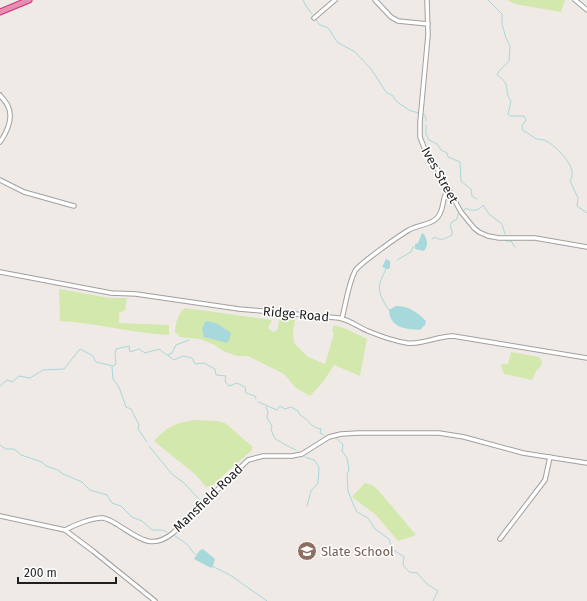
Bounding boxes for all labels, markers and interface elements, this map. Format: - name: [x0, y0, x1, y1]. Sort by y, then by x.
- street label: Ives Street: [418, 144, 462, 206]
- street label: Ridge Road: [262, 304, 330, 324]
- street label: Mansfield Road: [170, 461, 246, 535]
- school or university icon: Slate School: [296, 540, 318, 562]
- place label: Slate School: [321, 544, 394, 559]
- scale bar: [18, 559, 116, 585]
- text: 200 m: [24, 566, 57, 580]

